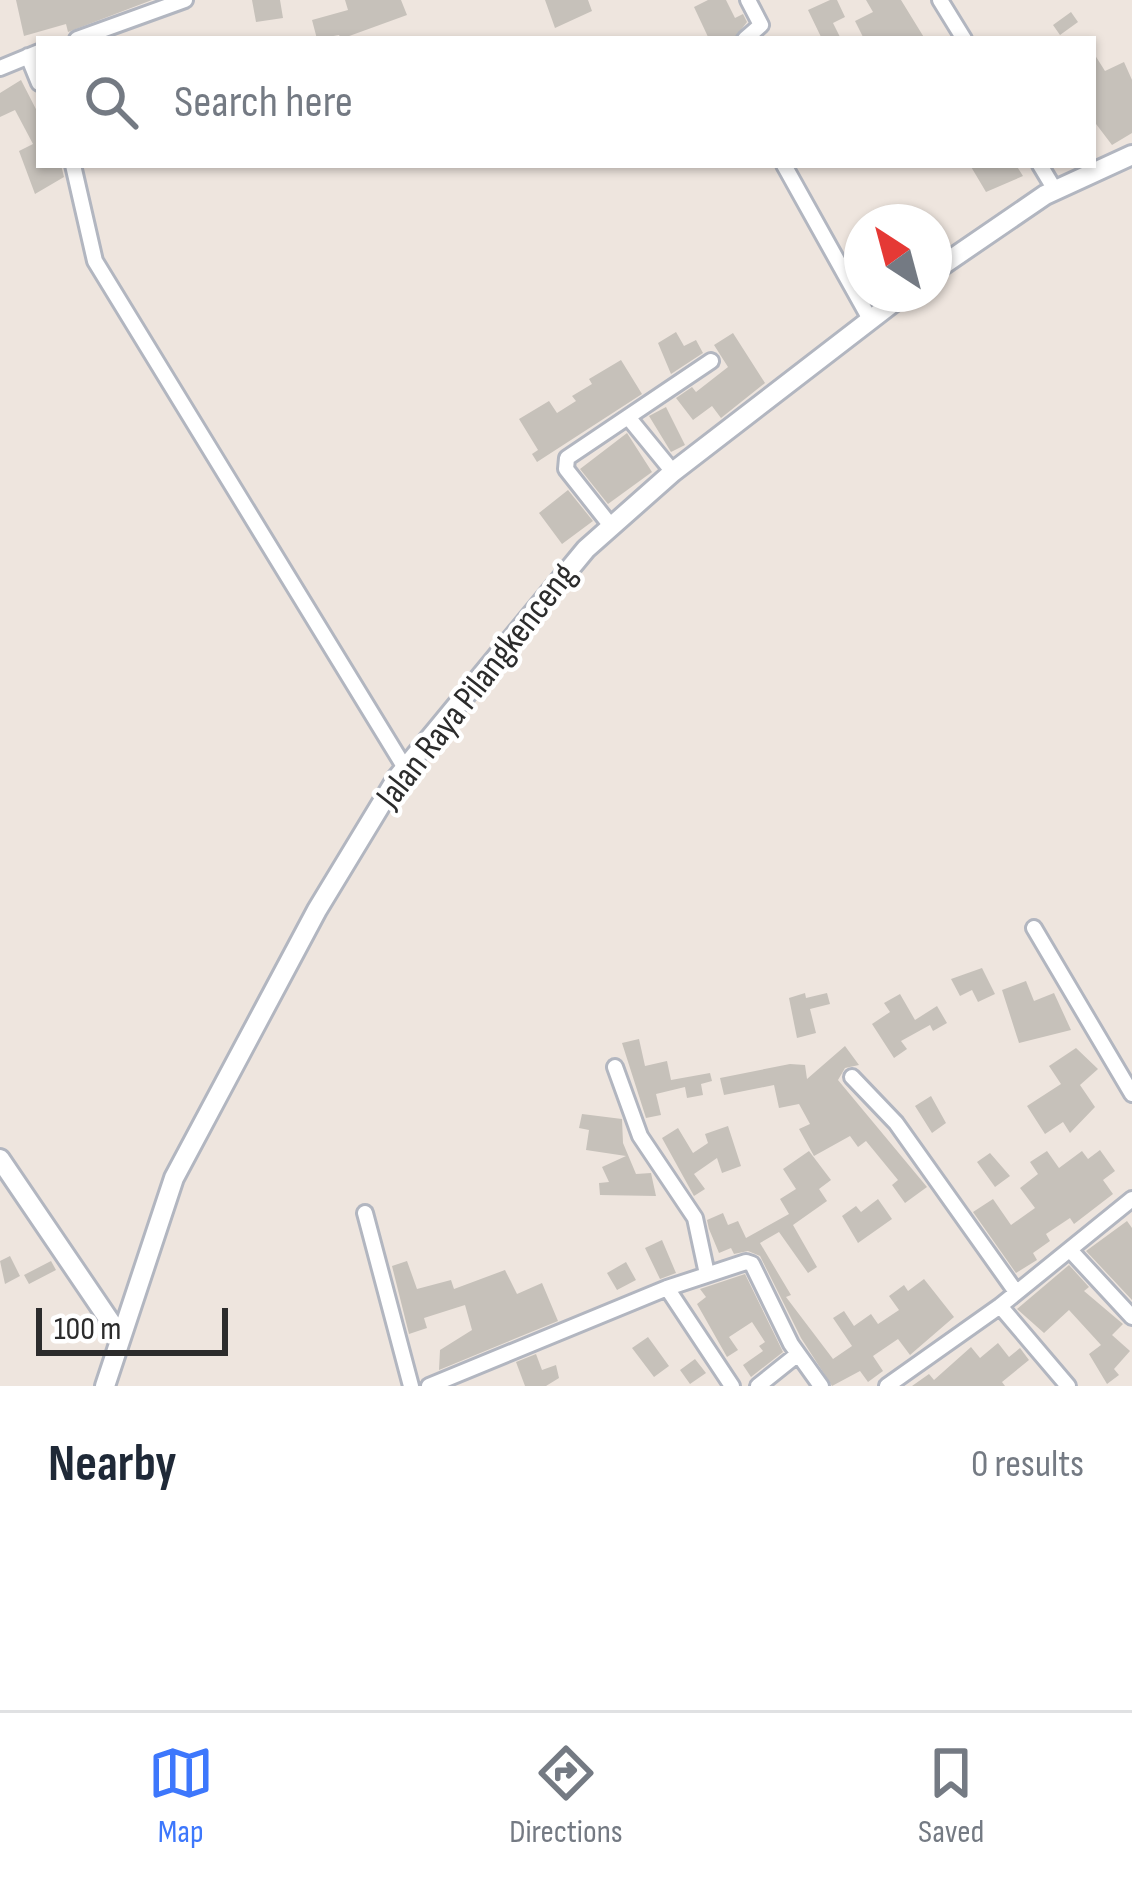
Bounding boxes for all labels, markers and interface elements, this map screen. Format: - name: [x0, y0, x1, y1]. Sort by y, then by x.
- search box: [36, 36, 1096, 168]
- icon: search: [78, 69, 144, 135]
- text: Search here: [174, 75, 353, 130]
- north arrow: [844, 204, 952, 312]
- street label: Jalan Raya Pilangkenceng: [367, 555, 586, 818]
- scale bar: [36, 1302, 228, 1355]
- text: 100 m: [54, 1309, 121, 1349]
- text: Nearby: [48, 1434, 177, 1495]
- text: 0 results: [971, 1441, 1084, 1488]
- tab: Map: [148, 1740, 214, 1852]
- tab: Directions: [509, 1740, 623, 1852]
- tab: Saved: [918, 1740, 984, 1852]

